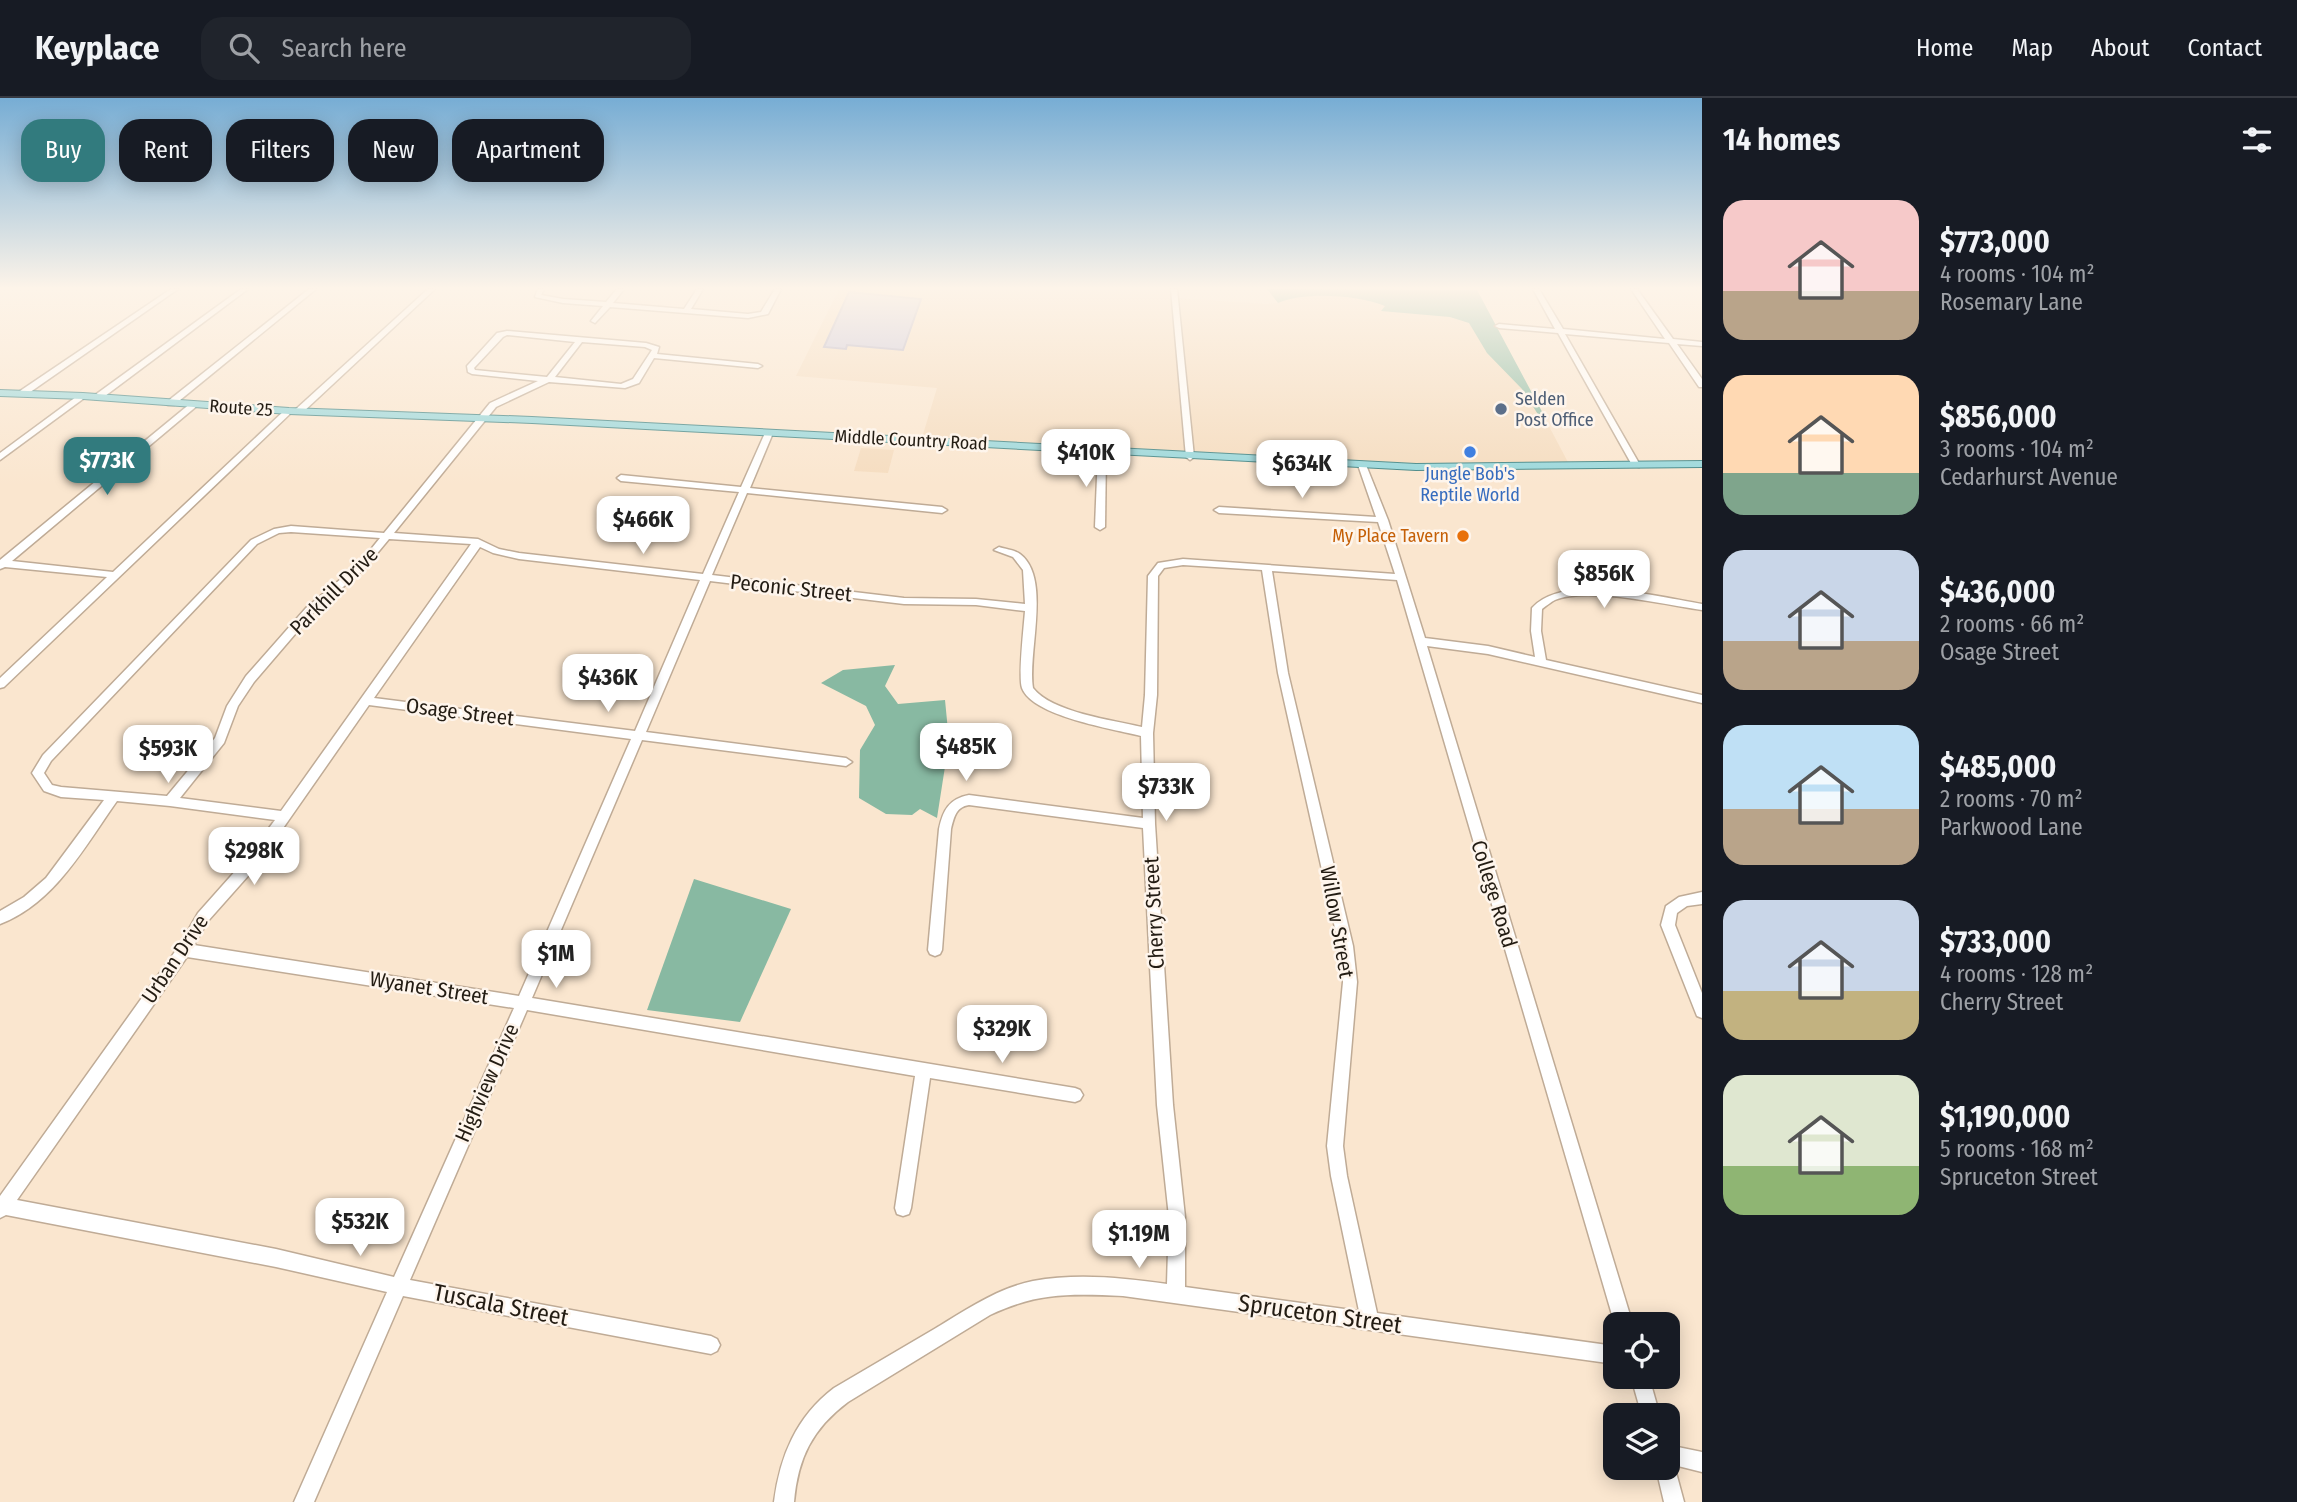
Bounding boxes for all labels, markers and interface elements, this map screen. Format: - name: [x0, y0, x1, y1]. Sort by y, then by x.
- search box: [201, 17, 691, 80]
- text: Keyplace: [35, 28, 159, 68]
- icon: search: [225, 29, 263, 67]
- text: Search here: [281, 33, 407, 64]
- text: Home: [1916, 34, 1973, 62]
- text: Map: [2011, 34, 2053, 62]
- text: About: [2091, 34, 2149, 62]
- text: Contact: [2187, 34, 2262, 62]
- chip: Buy: [21, 119, 105, 182]
- chip: Rent: [119, 119, 212, 182]
- chip: Filters: [226, 119, 334, 182]
- chip: New: [348, 119, 438, 182]
- chip: Apartment: [452, 119, 604, 182]
- icon: filters: [2238, 121, 2276, 159]
- text: 14 homes: [1723, 122, 1840, 158]
- text: $773,000: [1940, 224, 2050, 260]
- icon: home: [1779, 228, 1863, 312]
- text: 4 rooms · 104 m²: [1940, 260, 2095, 288]
- text: Rosemary Lane: [1940, 288, 2083, 316]
- place label: Selden Post Office: [1515, 388, 1594, 431]
- street label: Route 25: [209, 395, 273, 421]
- text: $856,000: [1940, 399, 2057, 435]
- marker: Selden Post Office: [1493, 401, 1509, 417]
- icon: home: [1779, 403, 1863, 487]
- street label: Middle Country Road: [834, 425, 988, 455]
- pin: $410K: [1037, 430, 1135, 489]
- text: 3 rooms · 104 m²: [1940, 435, 2094, 463]
- pin: $773K: [58, 438, 156, 497]
- text: $410K: [1057, 438, 1115, 466]
- pin: $634K: [1253, 440, 1351, 500]
- marker: Jungle Bob's Reptile World: [1462, 444, 1478, 460]
- text: $773K: [80, 446, 135, 474]
- text: $634K: [1272, 449, 1332, 477]
- place label: Jungle Bob's Reptile World: [1420, 463, 1520, 506]
- text: Cedarhurst Avenue: [1940, 463, 2118, 491]
- pin: $466K: [594, 496, 692, 556]
- text: $466K: [613, 505, 673, 533]
- place label: My Place Tavern: [1332, 525, 1449, 547]
- marker: My Place Tavern: [1455, 528, 1471, 544]
- street label: Parkhill Drive: [284, 541, 384, 641]
- pin: $856K: [1555, 550, 1653, 610]
- text: $856K: [1574, 559, 1634, 587]
- street label: Peconic Street: [729, 569, 853, 607]
- text: $436,000: [1940, 574, 2055, 610]
- icon: home: [1779, 578, 1863, 662]
- text: 2 rooms · 66 m²: [1940, 610, 2084, 638]
- text: Osage Street: [1940, 638, 2059, 666]
- pin: $436K: [559, 654, 657, 714]
- text: $436K: [578, 663, 638, 691]
- street label: Osage Street: [405, 692, 516, 732]
- pin: $485K: [917, 724, 1015, 783]
- pin: $593K: [119, 726, 217, 785]
- text: $485K: [936, 732, 996, 760]
- text: $593K: [139, 734, 197, 762]
- text: $485,000: [1940, 749, 2056, 785]
- icon: home: [1779, 753, 1863, 837]
- pin: $733K: [1117, 764, 1215, 823]
- text: $733K: [1138, 772, 1194, 800]
- text: 2 rooms · 70 m²: [1940, 785, 2083, 813]
- text: Parkwood Lane: [1940, 813, 2083, 841]
- pin: $298K: [205, 828, 303, 887]
- text: $298K: [224, 836, 284, 864]
- street label: College Road: [1465, 837, 1523, 951]
- street label: Cherry Street: [1138, 856, 1170, 970]
- street label: Willow Street: [1314, 864, 1360, 980]
- street label: Urban Drive: [136, 910, 214, 1008]
- text: $733,000: [1940, 924, 2051, 960]
- icon: home: [1779, 928, 1863, 1012]
- pin: $1M: [522, 930, 590, 990]
- text: $1M: [538, 939, 574, 967]
- text: 4 rooms · 128 m²: [1940, 960, 2093, 988]
- street label: Wyanet Street: [368, 966, 490, 1010]
- text: Cherry Street: [1940, 988, 2063, 1016]
- pin: $329K: [953, 1006, 1051, 1065]
- text: $329K: [973, 1014, 1031, 1042]
- street label: Highview Drive: [449, 1020, 525, 1146]
- text: $1,190,000: [1940, 1099, 2070, 1135]
- icon: home: [1779, 1103, 1863, 1187]
- text: 5 rooms · 168 m²: [1940, 1135, 2094, 1163]
- text: Spruceton Street: [1940, 1163, 2098, 1191]
- pin: $532K: [311, 1198, 409, 1258]
- text: $532K: [331, 1207, 389, 1235]
- pin: $1.19M: [1082, 1210, 1196, 1270]
- text: $1.19M: [1108, 1219, 1170, 1247]
- street label: Tuscala Street: [431, 1278, 571, 1332]
- street label: Spruceton Street: [1237, 1289, 1404, 1339]
- map controls: [1603, 1312, 1680, 1480]
- button: locate: [1603, 1312, 1680, 1389]
- button: layers: [1603, 1403, 1680, 1480]

